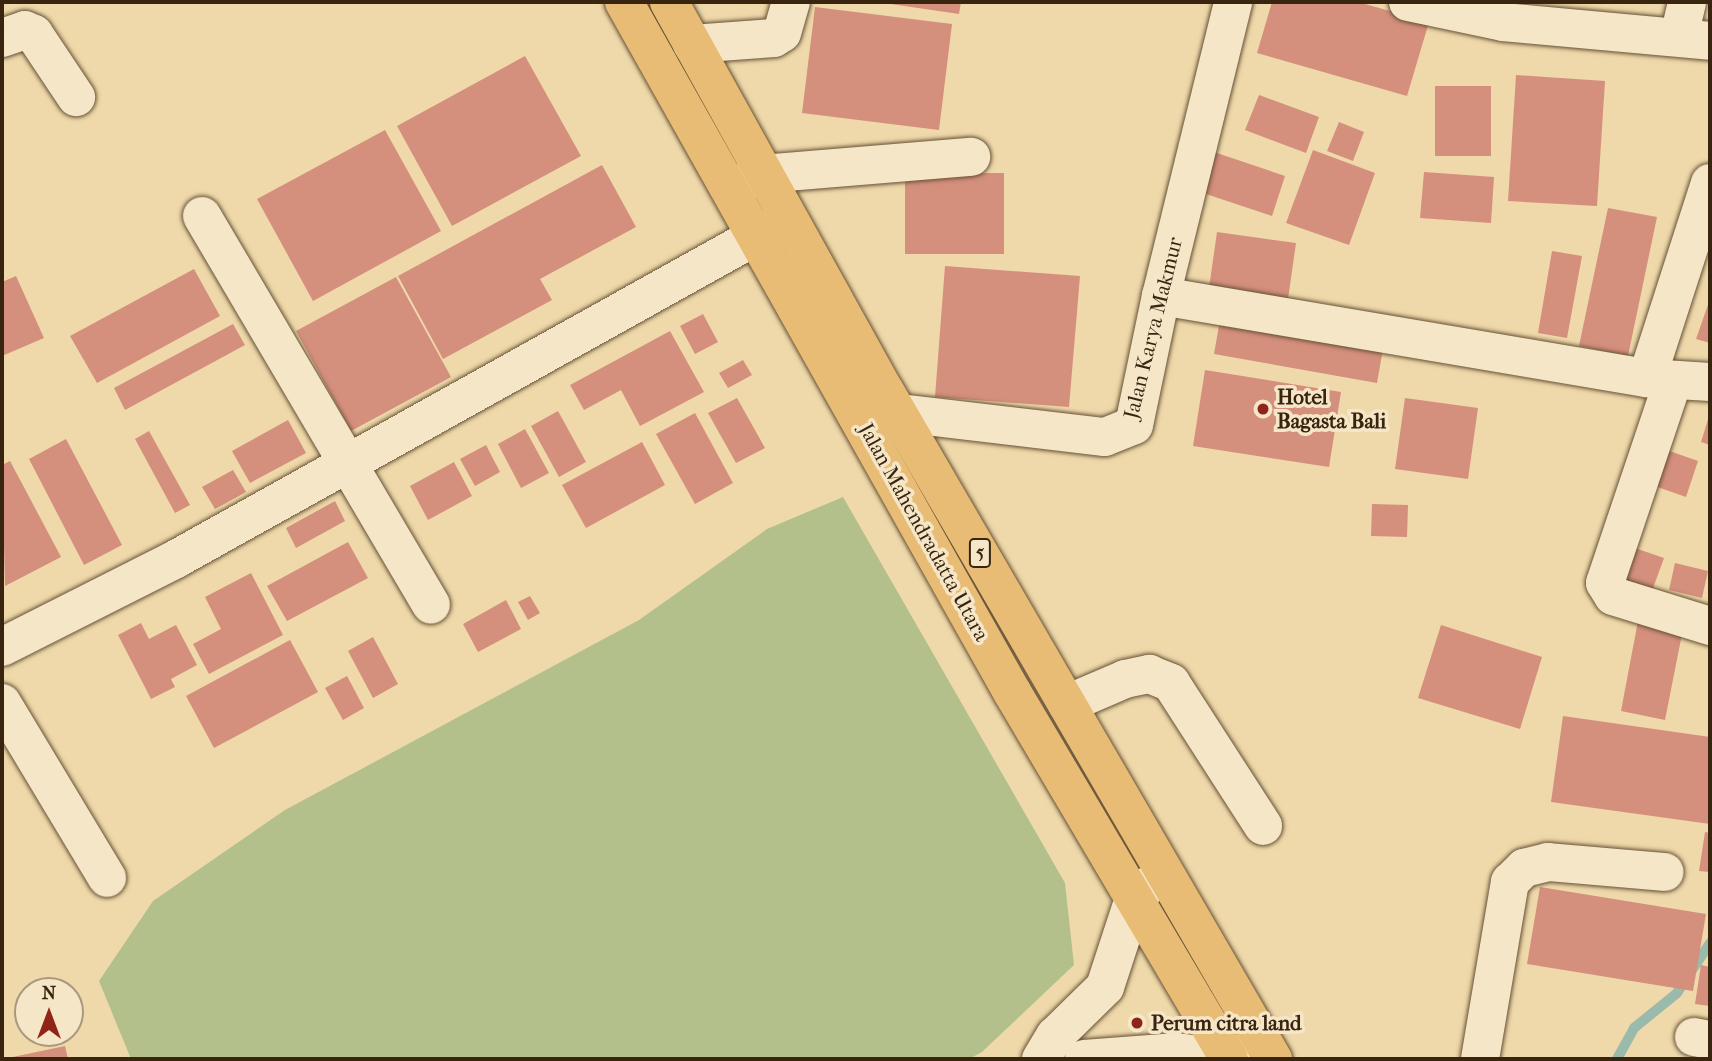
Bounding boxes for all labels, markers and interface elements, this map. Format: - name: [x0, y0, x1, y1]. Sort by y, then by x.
- street label: Jalan Karya Makmur: [1118, 234, 1188, 422]
- place label: Hotel Bagasta Bali: [1277, 384, 1386, 434]
- marker: Hotel Bagasta Bali: [1255, 401, 1271, 417]
- street label: Jalan Mahendradatta Utara: [854, 419, 994, 645]
- road number: 5: [968, 538, 992, 568]
- north arrow: [14, 977, 84, 1047]
- text: N: [42, 982, 56, 1004]
- place label: Perum citra land: [1151, 1010, 1301, 1036]
- marker: Perum citra land: [1129, 1015, 1145, 1031]

